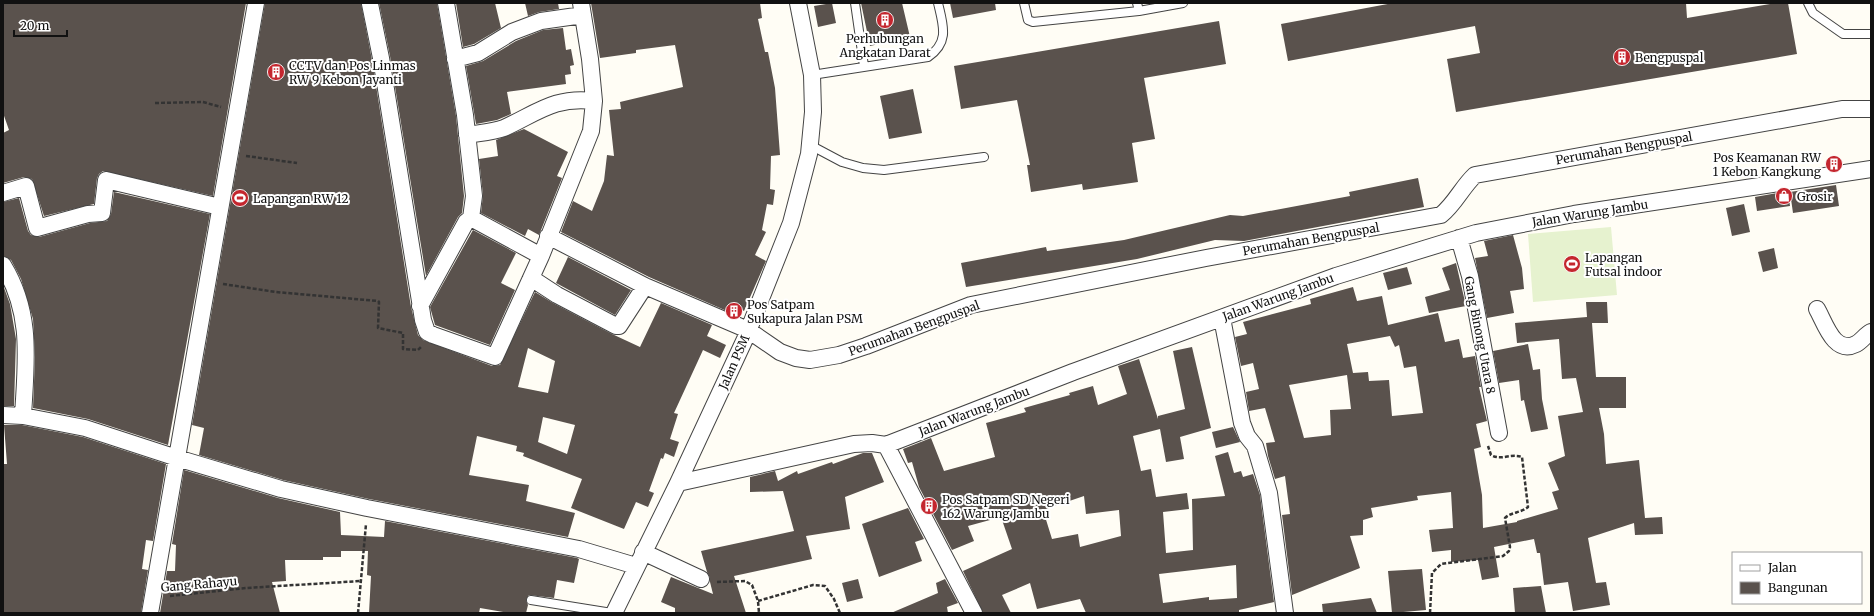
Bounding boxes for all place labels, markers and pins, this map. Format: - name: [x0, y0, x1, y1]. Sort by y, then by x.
- building icon: Perhubungan Angkatan Darat: [875, 10, 895, 30]
- place label: Perhubungan Angkatan Darat: [838, 31, 931, 60]
- building icon: Bengpuspal: [1612, 47, 1632, 67]
- place label: Bengpuspal: [1635, 50, 1704, 65]
- place label: CCTV dan Pos Linmas RW 9 Kebon Jayanti: [289, 58, 416, 87]
- building icon: CCTV dan Pos Linmas RW 9 Kebon Jayanti: [266, 62, 286, 82]
- place label: Pos Keamanan RW 1 Kebon Kangkung: [1713, 150, 1822, 179]
- building icon: Pos Keamanan RW 1 Kebon Kangkung: [1824, 154, 1844, 174]
- shop icon: Grosir: [1774, 186, 1794, 206]
- sports icon: Lapangan RW 12: [230, 188, 250, 208]
- place label: Grosir: [1797, 189, 1833, 204]
- place label: Lapangan RW 12: [253, 191, 349, 206]
- place label: Lapangan Futsal indoor: [1585, 250, 1663, 279]
- sports icon: Lapangan Futsal indoor: [1562, 254, 1582, 274]
- place label: Pos Satpam Sukapura Jalan PSM: [747, 297, 863, 326]
- building icon: Pos Satpam Sukapura Jalan PSM: [724, 301, 744, 321]
- place label: Pos Satpam SD Negeri 162 Warung Jambu: [942, 492, 1070, 521]
- building icon: Pos Satpam SD Negeri 162 Warung Jambu: [919, 496, 939, 516]

